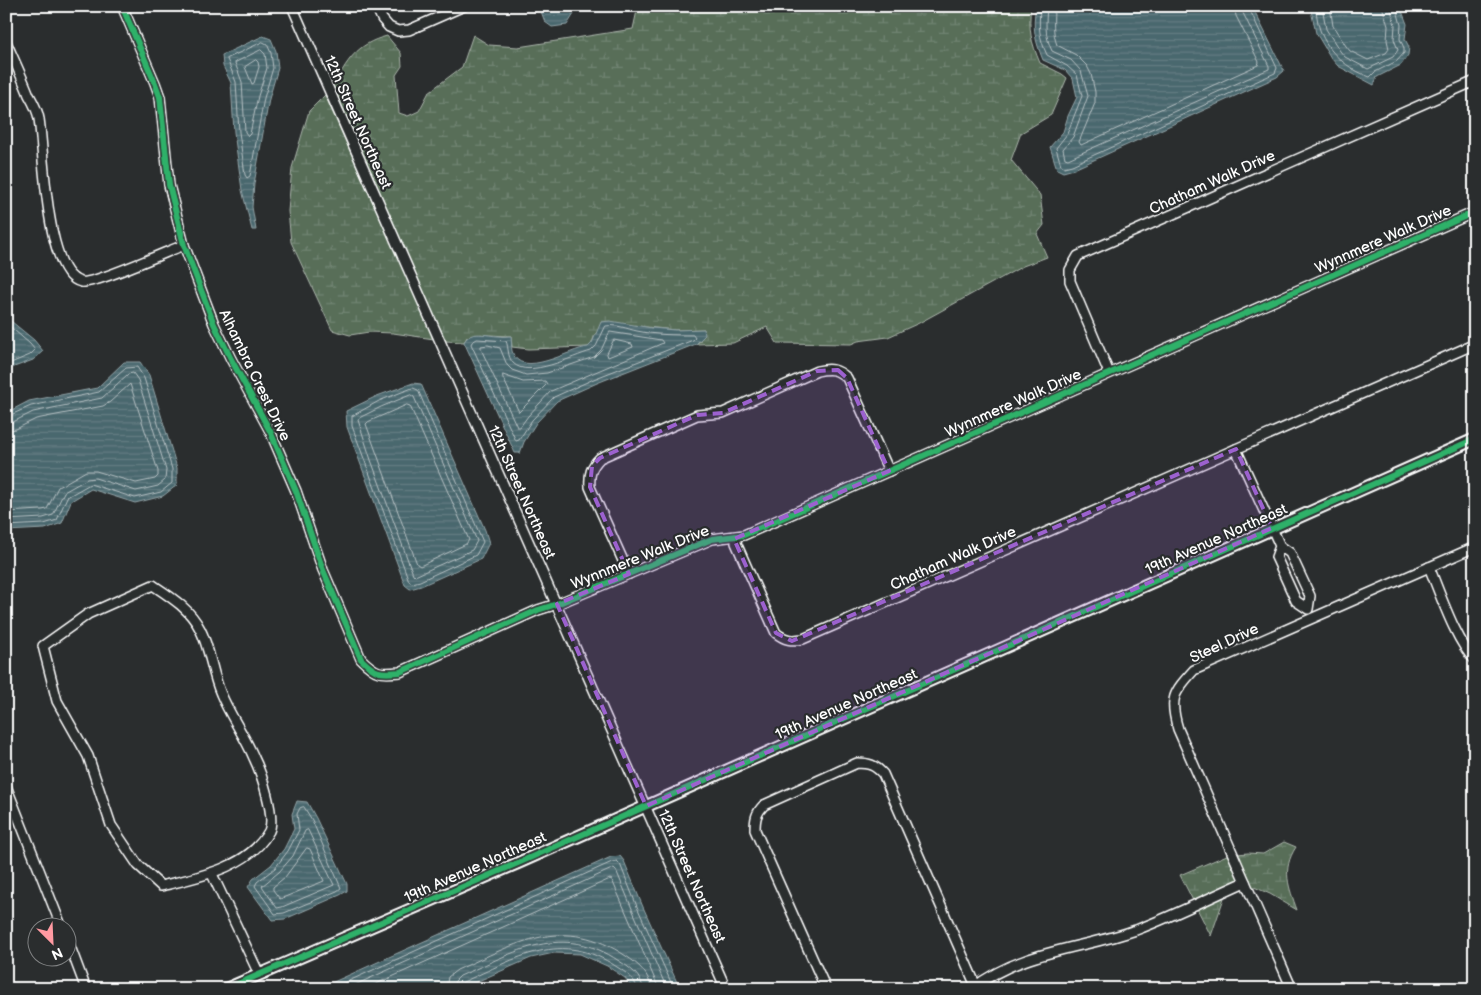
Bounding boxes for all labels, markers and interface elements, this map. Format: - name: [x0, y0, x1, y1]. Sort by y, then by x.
- street label: 12th Street Northeast: [320, 52, 396, 192]
- street label: Chatham Walk Drive: [1146, 146, 1278, 219]
- street label: Wynnmere Walk Drive: [1312, 201, 1454, 278]
- street label: Alhambra Crest Drive: [214, 306, 295, 444]
- street label: Wynnmere Walk Drive: [942, 365, 1084, 442]
- street label: 12th Street Northeast: [484, 422, 560, 562]
- street label: 19th Avenue Northeast: [1142, 499, 1291, 579]
- street label: Wynnmere Walk Drive: [568, 521, 712, 594]
- street label: Chatham Walk Drive: [887, 522, 1019, 595]
- street label: Steel Drive: [1187, 619, 1262, 668]
- street label: 19th Avenue Northeast: [772, 664, 921, 744]
- street label: 12th Street Northeast: [654, 806, 730, 946]
- street label: 19th Avenue Northeast: [401, 827, 550, 907]
- north arrow: [28, 918, 78, 968]
- text: N: [49, 944, 65, 963]

